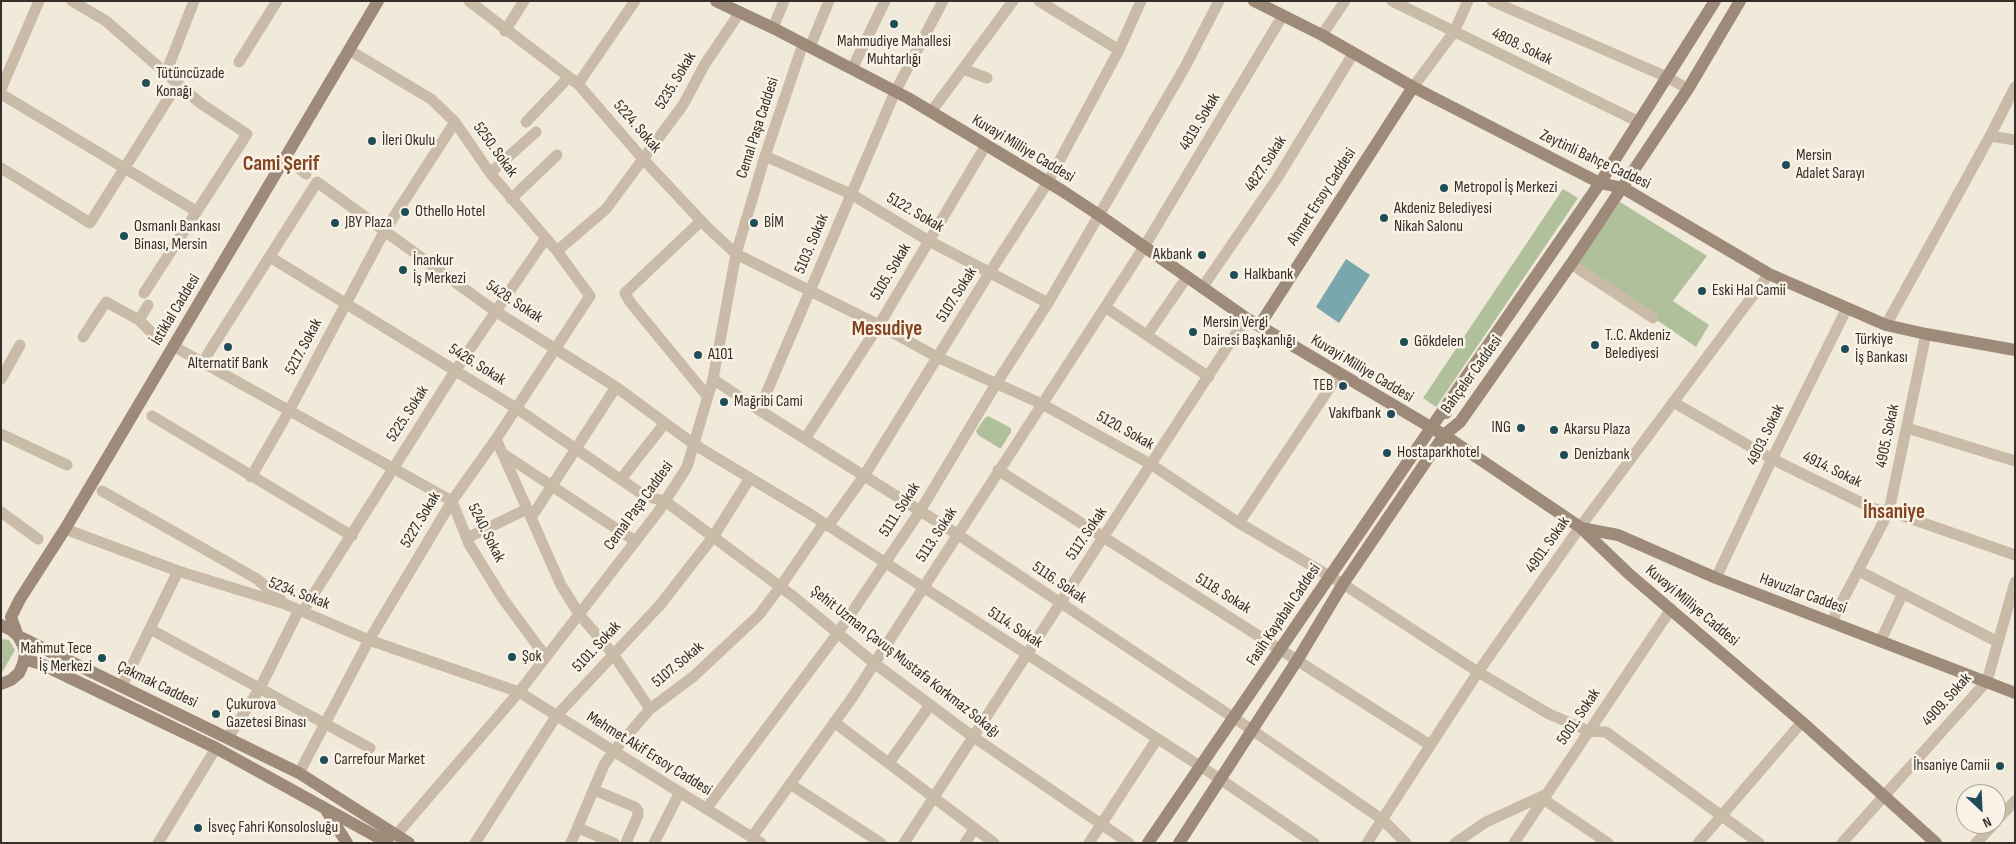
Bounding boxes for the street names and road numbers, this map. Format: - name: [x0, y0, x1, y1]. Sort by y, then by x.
- street label: 4808. Sokak: [1488, 24, 1556, 70]
- street label: 5235. Sokak: [651, 49, 701, 113]
- street label: Cemal Paşa Caddesi: [733, 75, 783, 181]
- street label: 4819. Sokak: [1175, 90, 1225, 154]
- street label: 5224. Sokak: [609, 97, 665, 157]
- street label: Kuvayi Milliye Caddesi: [968, 111, 1078, 187]
- street label: 5250. Sokak: [469, 119, 521, 181]
- street label: Zeytinli Bahçe Caddesi: [1537, 126, 1653, 194]
- street label: 4827. Sokak: [1241, 132, 1291, 196]
- street label: Ahmet Ersoy Caddesi: [1283, 145, 1361, 249]
- street label: 5122. Sokak: [883, 189, 947, 237]
- street label: 5103. Sokak: [791, 211, 833, 277]
- street label: 5105. Sokak: [867, 240, 915, 304]
- street label: 5107. Sokak: [933, 264, 981, 326]
- street label: İstiklal Caddesi: [147, 271, 205, 349]
- street label: 5428. Sokak: [482, 276, 546, 328]
- street label: 5217. Sokak: [281, 316, 327, 378]
- street label: Kuvayi Milliye Caddesi: [1307, 331, 1417, 407]
- street label: Bahçeler Caddesi: [1437, 332, 1507, 418]
- street label: 5426. Sokak: [445, 340, 509, 390]
- street label: 5225. Sokak: [383, 382, 433, 446]
- street label: 4903. Sokak: [1743, 402, 1789, 468]
- street label: 4905. Sokak: [1872, 402, 1904, 470]
- street label: 5120. Sokak: [1093, 407, 1157, 455]
- street label: 4914. Sokak: [1799, 447, 1865, 493]
- street label: Cemal Paşa Caddesi: [600, 458, 678, 554]
- street label: 5111. Sokak: [875, 479, 925, 541]
- street label: 5227. Sokak: [397, 488, 445, 552]
- street label: 5240. Sokak: [463, 500, 509, 566]
- street label: 5113. Sokak: [912, 504, 962, 566]
- street label: 5117. Sokak: [1062, 504, 1112, 564]
- street label: 4901. Sokak: [1522, 513, 1574, 577]
- street label: 5116. Sokak: [1028, 558, 1090, 608]
- street label: Fasih Kayabalı Caddesi: [1243, 560, 1325, 670]
- street label: Kuvayi Milliye Caddesi: [1641, 561, 1743, 651]
- street label: 5118. Sokak: [1192, 569, 1254, 619]
- street label: Havuzlar Caddesi: [1757, 569, 1849, 619]
- street label: 5234. Sokak: [266, 574, 332, 614]
- street label: Şehit Uzman Çavuş Mustafa Korkmaz Sokağı: [807, 582, 1003, 742]
- street label: 5114. Sokak: [984, 603, 1046, 653]
- street label: 5101. Sokak: [569, 618, 625, 676]
- street label: 5107. Sokak: [648, 638, 708, 692]
- street label: Çakmak Caddesi: [114, 657, 200, 713]
- street label: 4909. Sokak: [1918, 669, 1976, 731]
- street label: 5001. Sokak: [1553, 685, 1605, 749]
- street label: Mehmet Akif Ersoy Caddesi: [583, 708, 715, 800]

